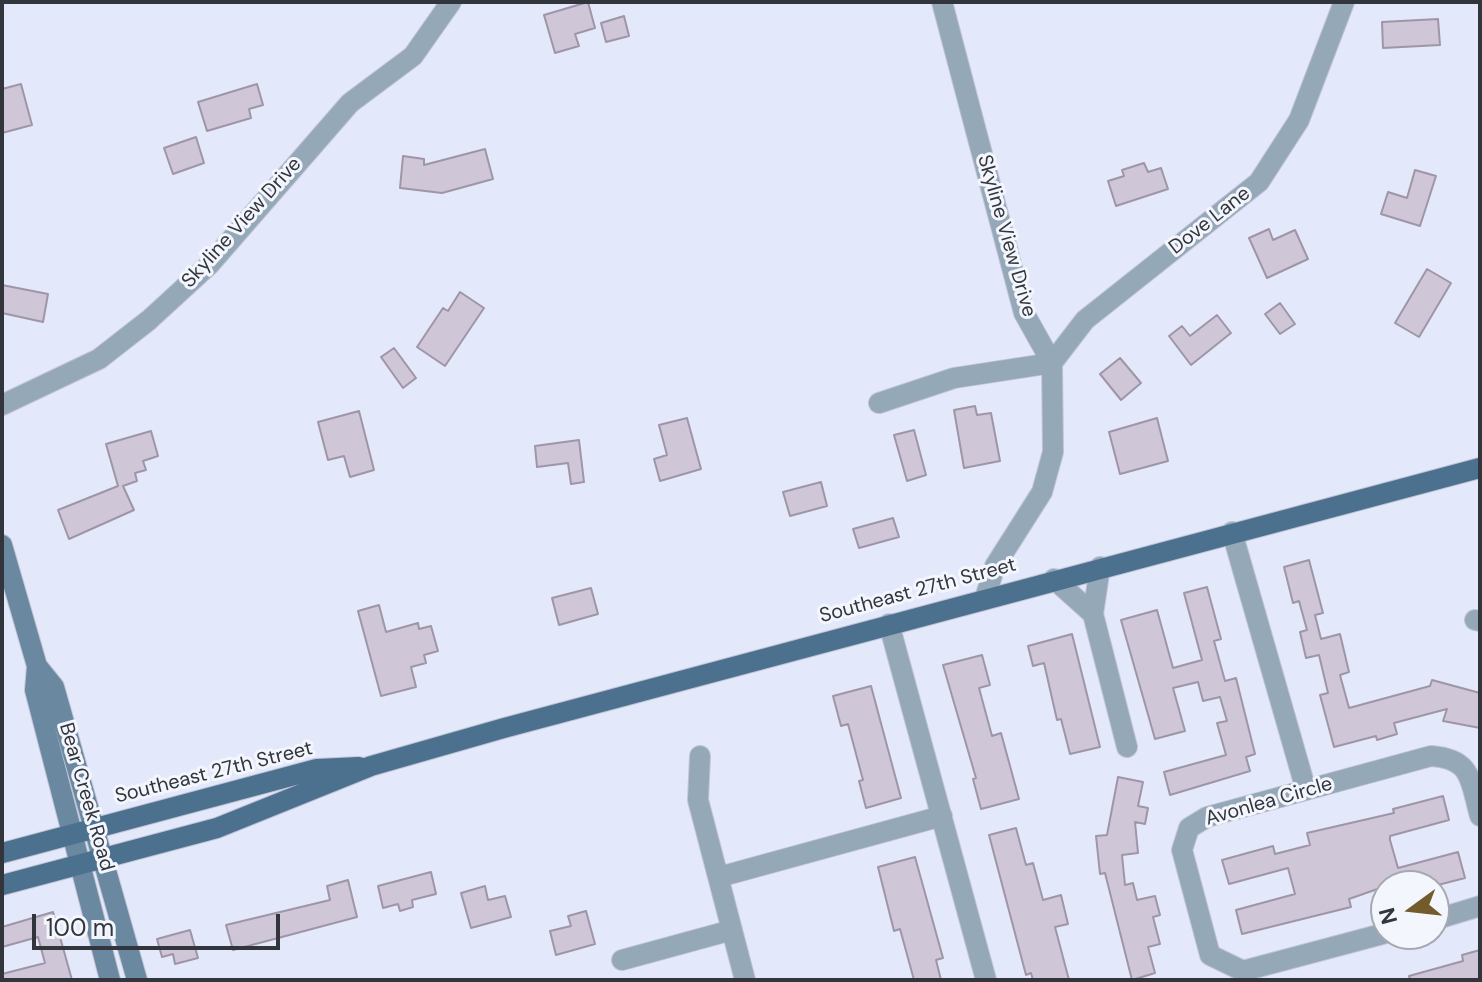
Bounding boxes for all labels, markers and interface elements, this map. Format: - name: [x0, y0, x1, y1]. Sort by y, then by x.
- street label: Skyline View Drive: [971, 152, 1041, 320]
- street label: Skyline View Drive: [177, 153, 307, 293]
- street label: Dove Lane: [1165, 182, 1255, 260]
- street label: Southeast 27th Street: [817, 553, 1019, 629]
- street label: Bear Creek Road: [53, 720, 119, 874]
- street label: Southeast 27th Street: [113, 737, 315, 809]
- street label: Avonlea Circle: [1203, 772, 1335, 832]
- north arrow: [1370, 870, 1450, 950]
- scale bar: [36, 898, 284, 948]
- text: N: [1372, 904, 1404, 927]
- text: 100 m: [46, 912, 114, 943]

